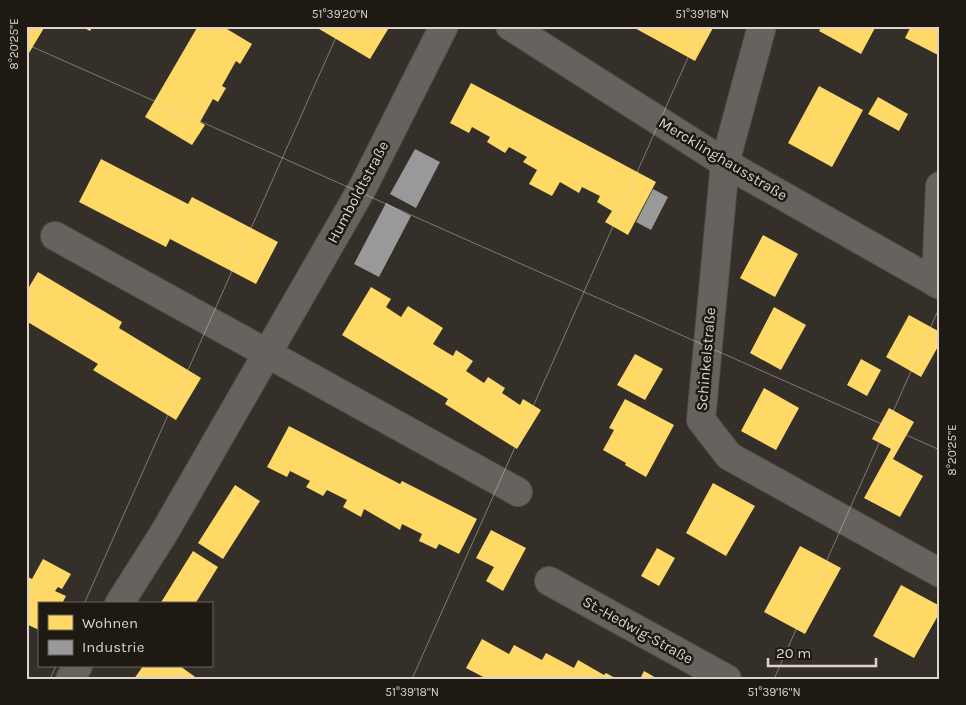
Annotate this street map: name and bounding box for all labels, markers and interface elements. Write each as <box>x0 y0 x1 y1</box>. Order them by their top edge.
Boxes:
text: 51°39'20"N <box>312 7 368 21</box>
text: 51°39'18"N <box>675 7 729 21</box>
text: 8°20'25"E <box>7 18 21 70</box>
street label: Mercklinghausstraße <box>656 114 790 204</box>
street label: Humboldtstraße <box>324 138 392 246</box>
street label: Schinkelstraße <box>693 306 719 412</box>
text: 8°20'25"E <box>945 424 959 476</box>
street label: St.-Hedwig-Straße <box>580 592 696 668</box>
legend <box>38 602 212 668</box>
text: Wohnen <box>82 614 138 632</box>
scale bar <box>768 635 876 667</box>
text: Industrie <box>82 638 144 656</box>
text: 20 m <box>776 644 811 662</box>
text: 51°39'18"N <box>385 685 439 699</box>
text: 51°39'16"N <box>747 685 801 699</box>

